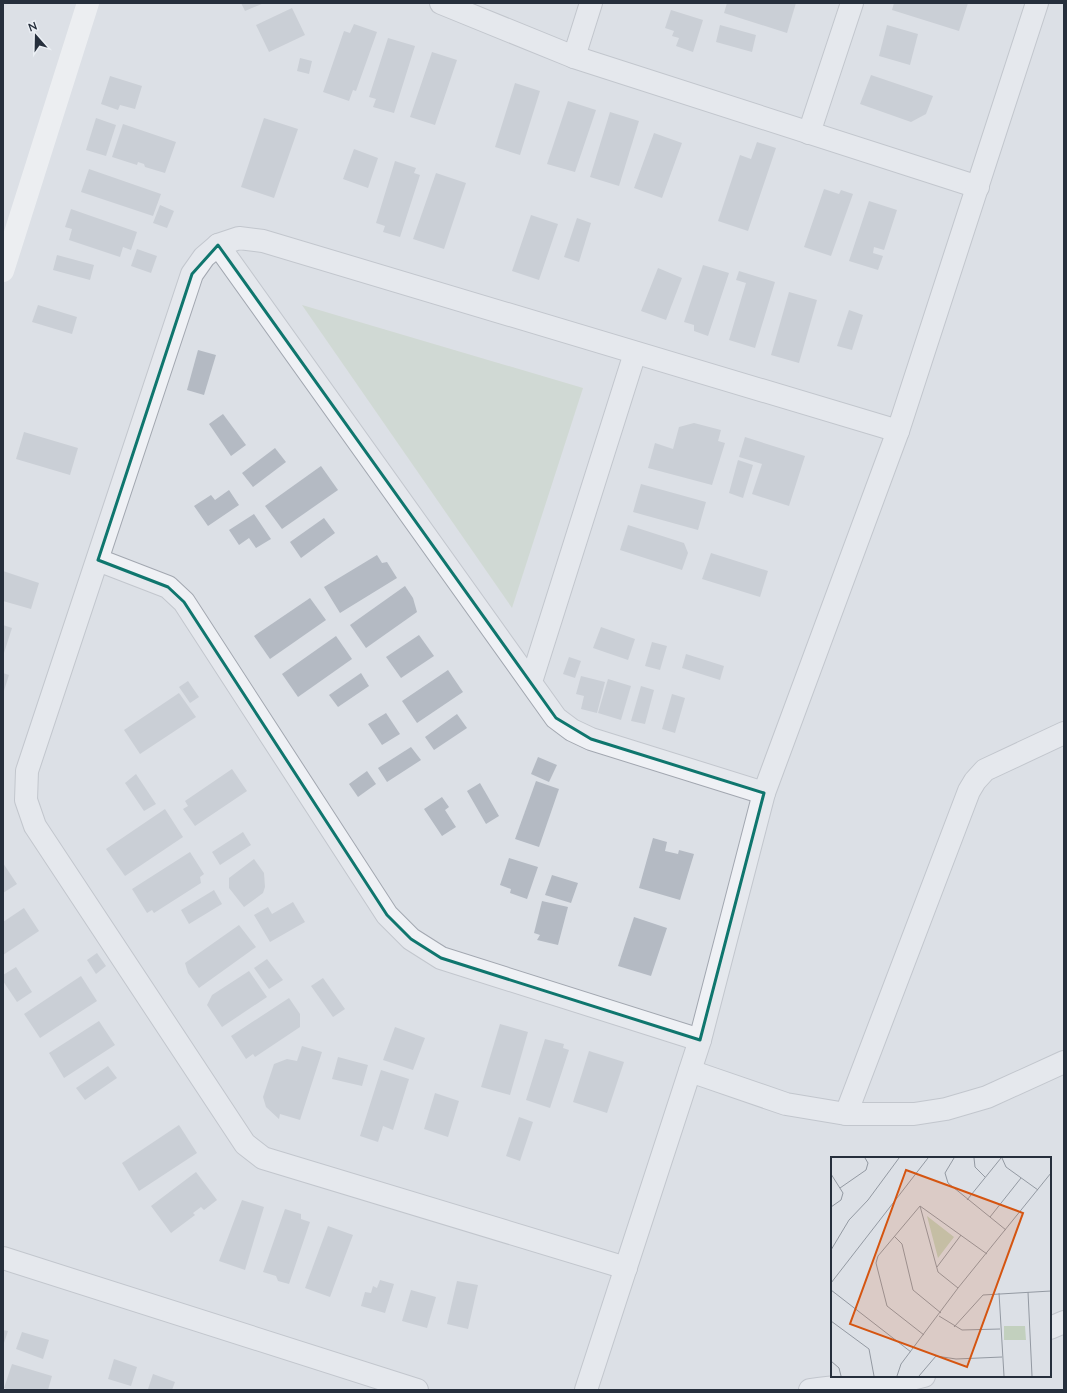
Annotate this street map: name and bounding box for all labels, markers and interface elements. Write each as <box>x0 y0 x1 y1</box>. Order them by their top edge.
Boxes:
north arrow <box>16 16 56 56</box>
text: N <box>26 19 39 34</box>
inset map <box>831 1157 1051 1377</box>

